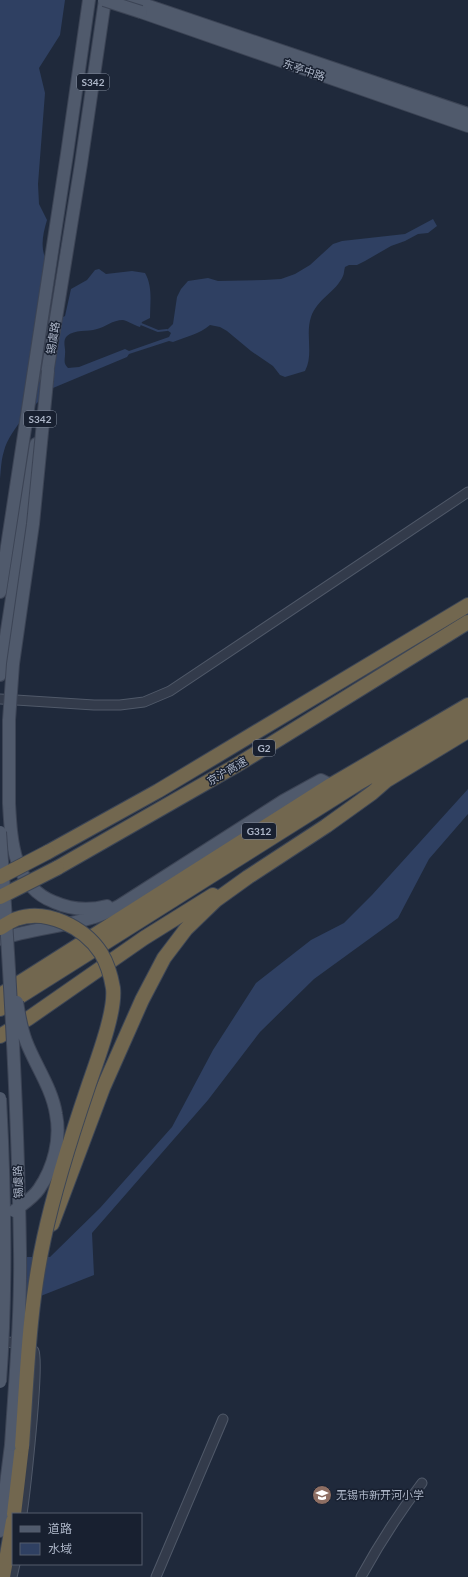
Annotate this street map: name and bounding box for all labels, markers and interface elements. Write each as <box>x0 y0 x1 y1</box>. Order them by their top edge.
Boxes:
street label: 东亭中路 <box>281 56 327 83</box>
road number: S342 <box>77 74 109 90</box>
street label: 锡虞路 <box>44 321 62 355</box>
road number: S342 <box>24 411 56 427</box>
road number: G2 <box>253 740 275 756</box>
street label: 京沪高速 <box>204 754 249 787</box>
road number: G312 <box>242 823 276 839</box>
street label: 锡虞路 <box>10 1165 25 1199</box>
school or university icon: 无锡市新开河小学 <box>311 1484 333 1506</box>
place label: 无锡市新开河小学 <box>336 1488 424 1501</box>
legend <box>12 1513 142 1565</box>
text: 道路 <box>48 1521 72 1536</box>
text: 水域 <box>48 1541 72 1556</box>

